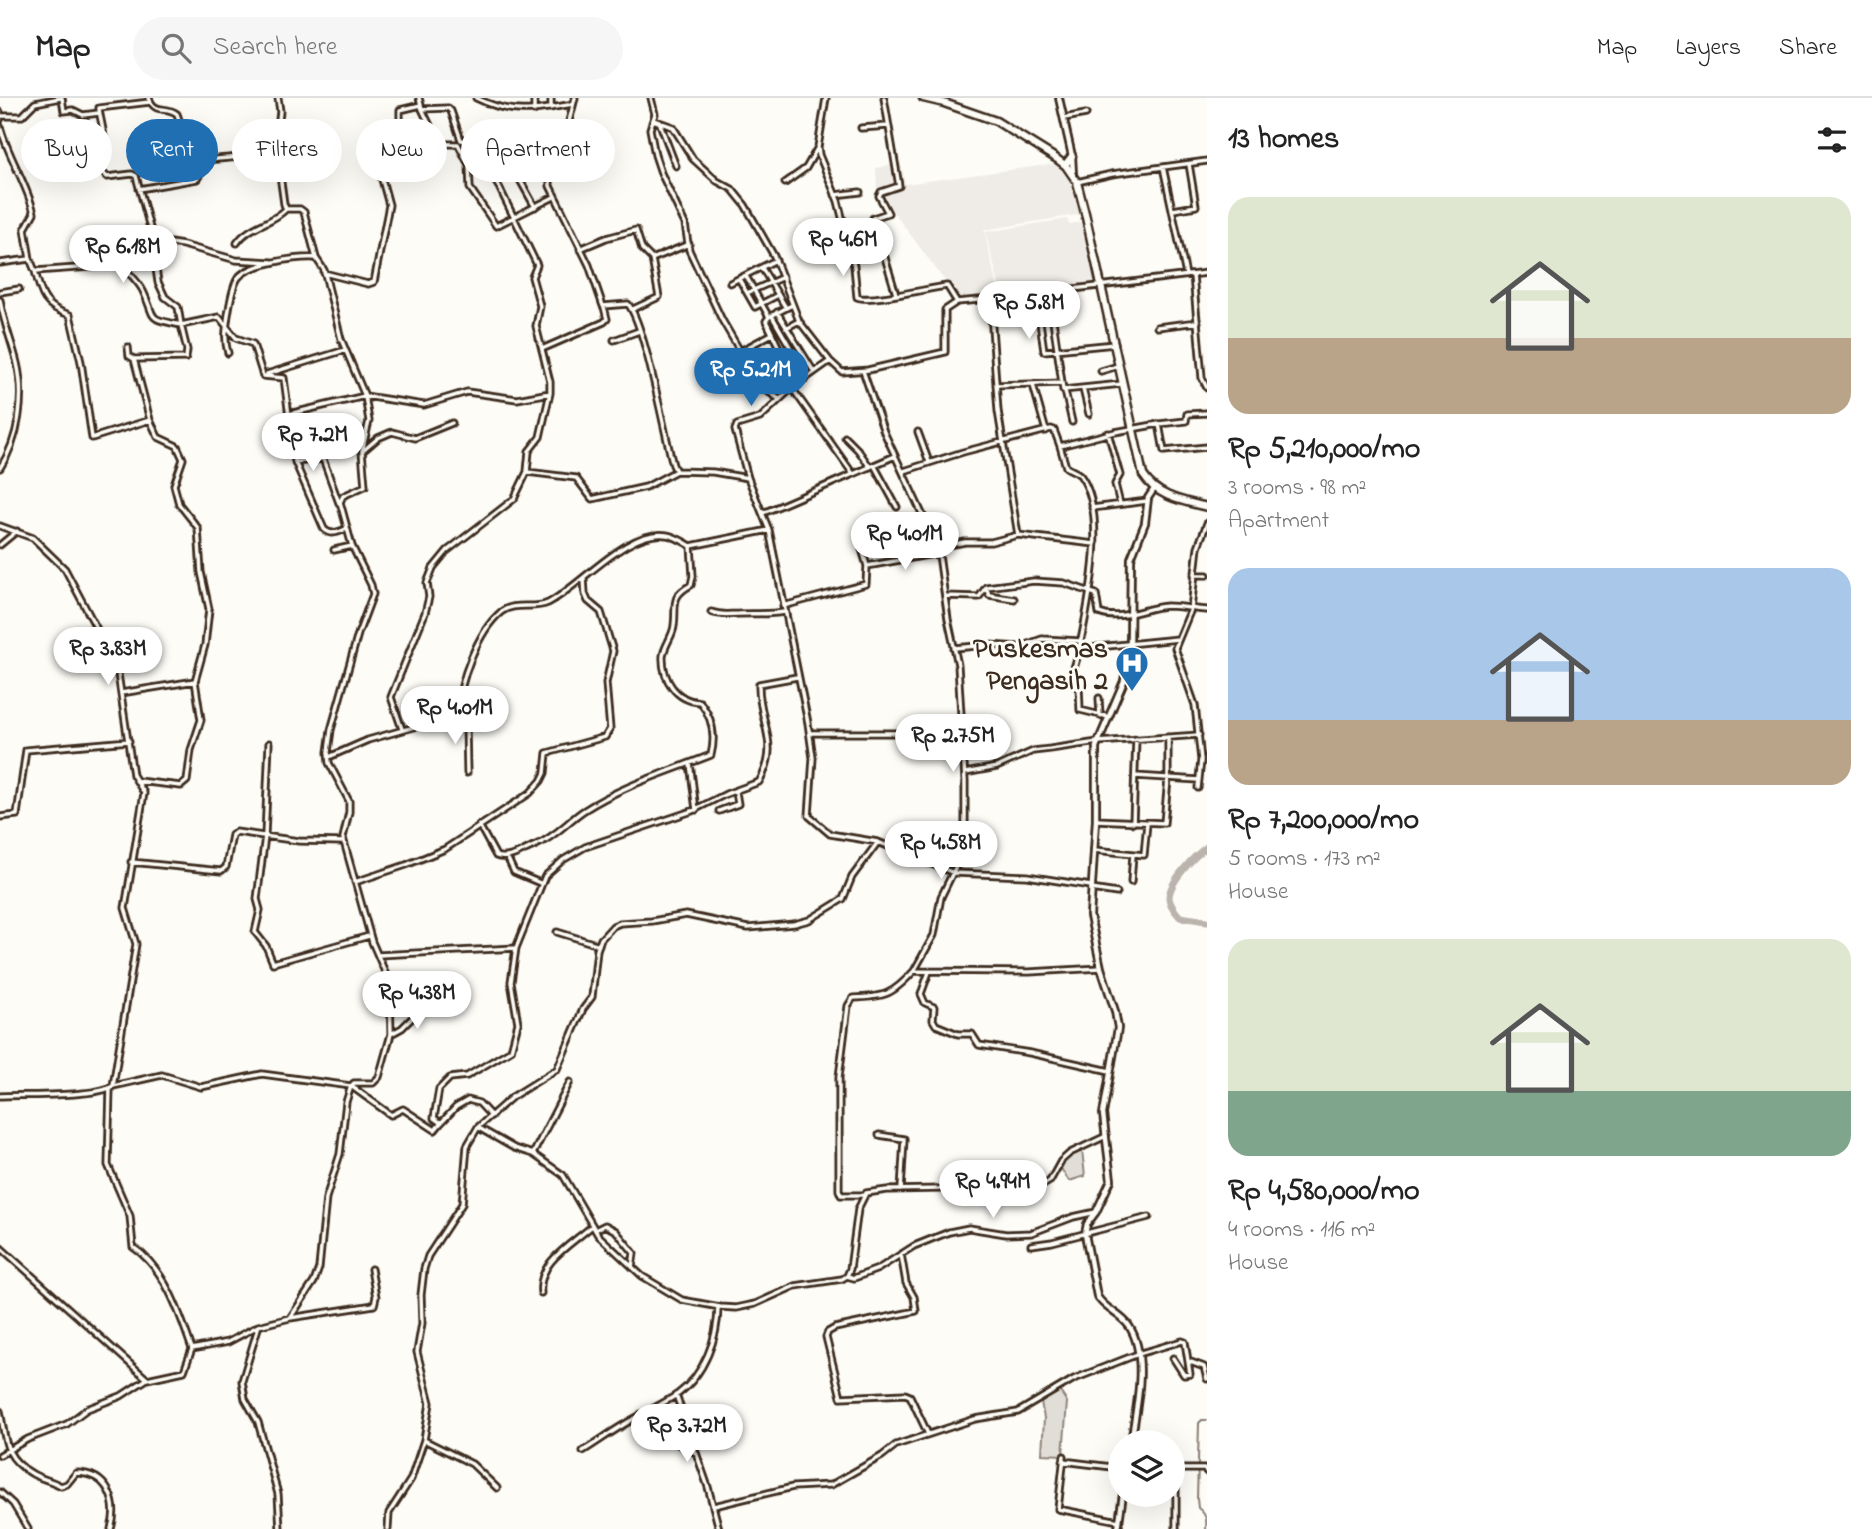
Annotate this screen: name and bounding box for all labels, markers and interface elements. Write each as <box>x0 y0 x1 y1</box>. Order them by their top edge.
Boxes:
search box <box>133 17 623 80</box>
text: Map <box>35 24 91 72</box>
icon: search <box>157 29 195 67</box>
text: Search here <box>213 29 337 67</box>
text: Map <box>1597 31 1637 66</box>
text: Layers <box>1675 31 1741 66</box>
text: Share <box>1779 31 1837 66</box>
text: 13 homes <box>1228 118 1339 162</box>
chip: Buy <box>21 119 112 182</box>
chip: Rent <box>126 119 218 182</box>
chip: Filters <box>232 119 342 182</box>
chip: New <box>356 119 447 182</box>
chip: Apartment <box>461 119 615 182</box>
icon: filters <box>1813 121 1851 159</box>
pin: Rp 4.6M <box>778 218 908 278</box>
text: Rp 4.6M <box>808 224 878 257</box>
pin: Rp 6.18M <box>51 226 195 285</box>
text: Rp 6.18M <box>85 231 161 264</box>
icon: home <box>1477 243 1603 369</box>
pin: Rp 5.8M <box>964 282 1094 341</box>
text: Rp 5.8M <box>993 287 1065 320</box>
pin: Rp 5.21M <box>679 348 823 408</box>
text: Rp 5.21M <box>710 354 792 387</box>
pin: Rp 7.2M <box>248 414 378 473</box>
text: Rp 7.2M <box>278 419 348 452</box>
text: Rp 5,210,000/mo <box>1228 428 1420 472</box>
text: 3 rooms · 98 m² <box>1228 472 1366 505</box>
text: Apartment <box>1228 505 1329 538</box>
pin: Rp 4.01M <box>833 512 977 572</box>
text: Rp 4.01M <box>867 518 943 551</box>
icon: home <box>1477 614 1603 740</box>
pin: Rp 3.83M <box>36 628 180 687</box>
place label: Puskesmas Pengasih 2 <box>973 630 1108 704</box>
text: Rp 3.83M <box>69 633 147 666</box>
hospital icon: Puskesmas Pengasih 2 <box>1113 644 1151 693</box>
pin: Rp 4.01M <box>383 686 527 746</box>
text: Rp 4.01M <box>417 692 493 725</box>
pin: Rp 2.75M <box>881 714 1025 774</box>
text: Rp 2.75M <box>911 720 995 753</box>
text: Rp 7,200,000/mo <box>1228 799 1419 843</box>
pin: Rp 4.58M <box>869 822 1013 881</box>
text: Rp 4.58M <box>901 827 981 860</box>
text: 5 rooms · 173 m² <box>1228 843 1381 876</box>
text: House <box>1228 876 1288 909</box>
pin: Rp 4.38M <box>345 972 489 1031</box>
text: Rp 4.38M <box>378 977 456 1010</box>
icon: home <box>1477 985 1603 1111</box>
pin: Rp 4.94M <box>921 1160 1065 1220</box>
text: Rp 4.94M <box>955 1166 1031 1199</box>
text: Rp 4,580,000/mo <box>1228 1170 1420 1214</box>
text: 4 rooms · 116 m² <box>1228 1214 1375 1247</box>
text: House <box>1228 1247 1288 1280</box>
pin: Rp 3.72M <box>615 1404 759 1464</box>
text: Rp 3.72M <box>647 1410 727 1443</box>
map controls <box>1108 1430 1185 1507</box>
button: layers <box>1108 1430 1185 1507</box>

